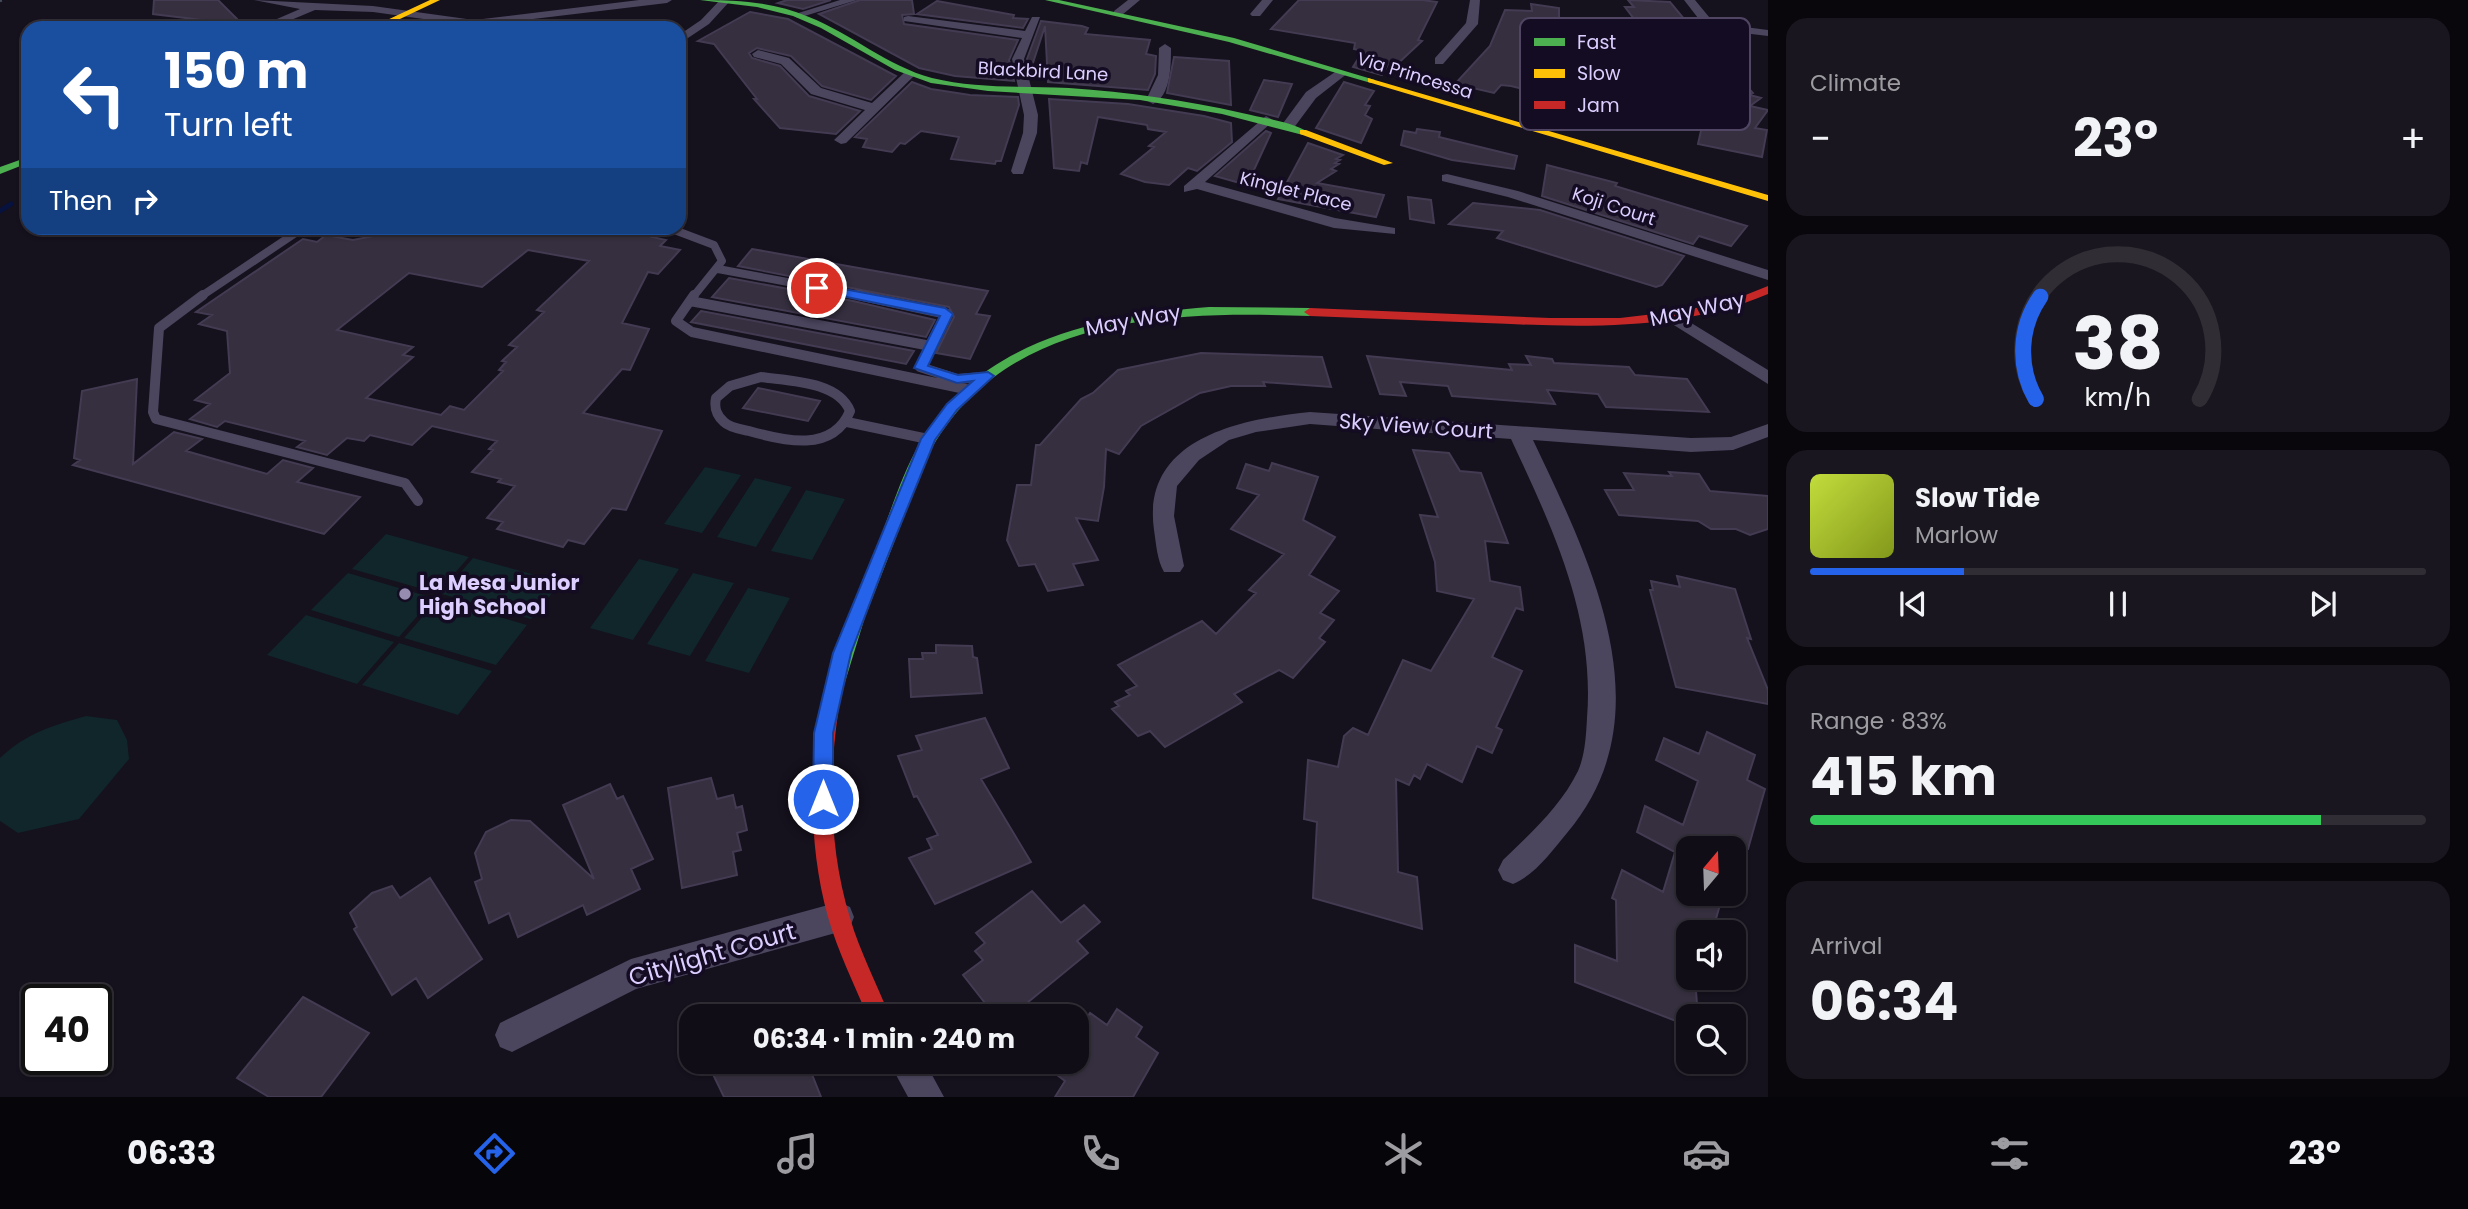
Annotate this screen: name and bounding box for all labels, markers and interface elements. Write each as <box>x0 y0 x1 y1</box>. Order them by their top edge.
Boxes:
legend <box>1520 18 1750 130</box>
text: Fast <box>1577 29 1616 56</box>
text: 150 m <box>164 37 309 105</box>
street label: Via Princessa <box>1354 46 1476 104</box>
icon: left <box>49 49 140 140</box>
street label: Blackbird Lane <box>977 55 1109 87</box>
text: Slow <box>1577 60 1621 87</box>
text: Climate <box>1810 67 1901 99</box>
text: Jam <box>1577 92 1619 119</box>
text: Turn left <box>164 102 293 147</box>
text: 23° <box>2073 102 2158 175</box>
text: − <box>1810 112 1831 165</box>
text: + <box>2400 112 2426 165</box>
street label: Kinglet Place <box>1237 165 1355 217</box>
street label: Koji Court <box>1569 181 1659 231</box>
icon: right <box>126 182 164 220</box>
text: Then <box>49 183 112 219</box>
pin <box>787 258 847 318</box>
icon: arrive <box>798 269 836 307</box>
street label: May Way <box>1647 285 1747 333</box>
text: 38 <box>2072 293 2164 394</box>
street label: May Way <box>1083 297 1183 343</box>
text: km/h <box>2085 379 2151 414</box>
street label: Sky View Court <box>1338 406 1494 446</box>
text: Slow Tide <box>1915 480 2040 516</box>
text: Marlow <box>1915 519 1998 551</box>
place label: La Mesa Junior High School <box>419 568 579 621</box>
icon: previous <box>1894 585 1932 623</box>
icon: pause <box>2099 585 2137 623</box>
icon: next <box>2304 585 2342 623</box>
marker: La Mesa Junior High School <box>397 586 413 602</box>
text: Range · 83% <box>1810 705 1947 737</box>
text: 415 km <box>1810 740 1997 813</box>
position arrow <box>786 762 860 836</box>
north arrow <box>1676 836 1746 906</box>
map controls <box>1676 836 1746 1074</box>
street label: Citylight Court <box>625 914 799 994</box>
button: sound <box>1676 920 1746 990</box>
text: Arrival <box>1810 930 1882 962</box>
text: 06:34 <box>1810 965 1958 1038</box>
speed limit sign: 40 <box>21 984 112 1075</box>
button: search <box>1676 1004 1746 1074</box>
text: 06:34 · 1 min · 240 m <box>753 1021 1015 1057</box>
icon: directions <box>470 1129 519 1178</box>
icon: music <box>773 1129 822 1178</box>
icon: phone <box>1076 1129 1125 1178</box>
icon: climate <box>1379 1129 1428 1178</box>
icon: car <box>1682 1129 1731 1178</box>
icon: filters <box>1985 1129 2034 1178</box>
text: 06:33 <box>127 1130 216 1175</box>
text: 23° <box>2288 1130 2341 1175</box>

